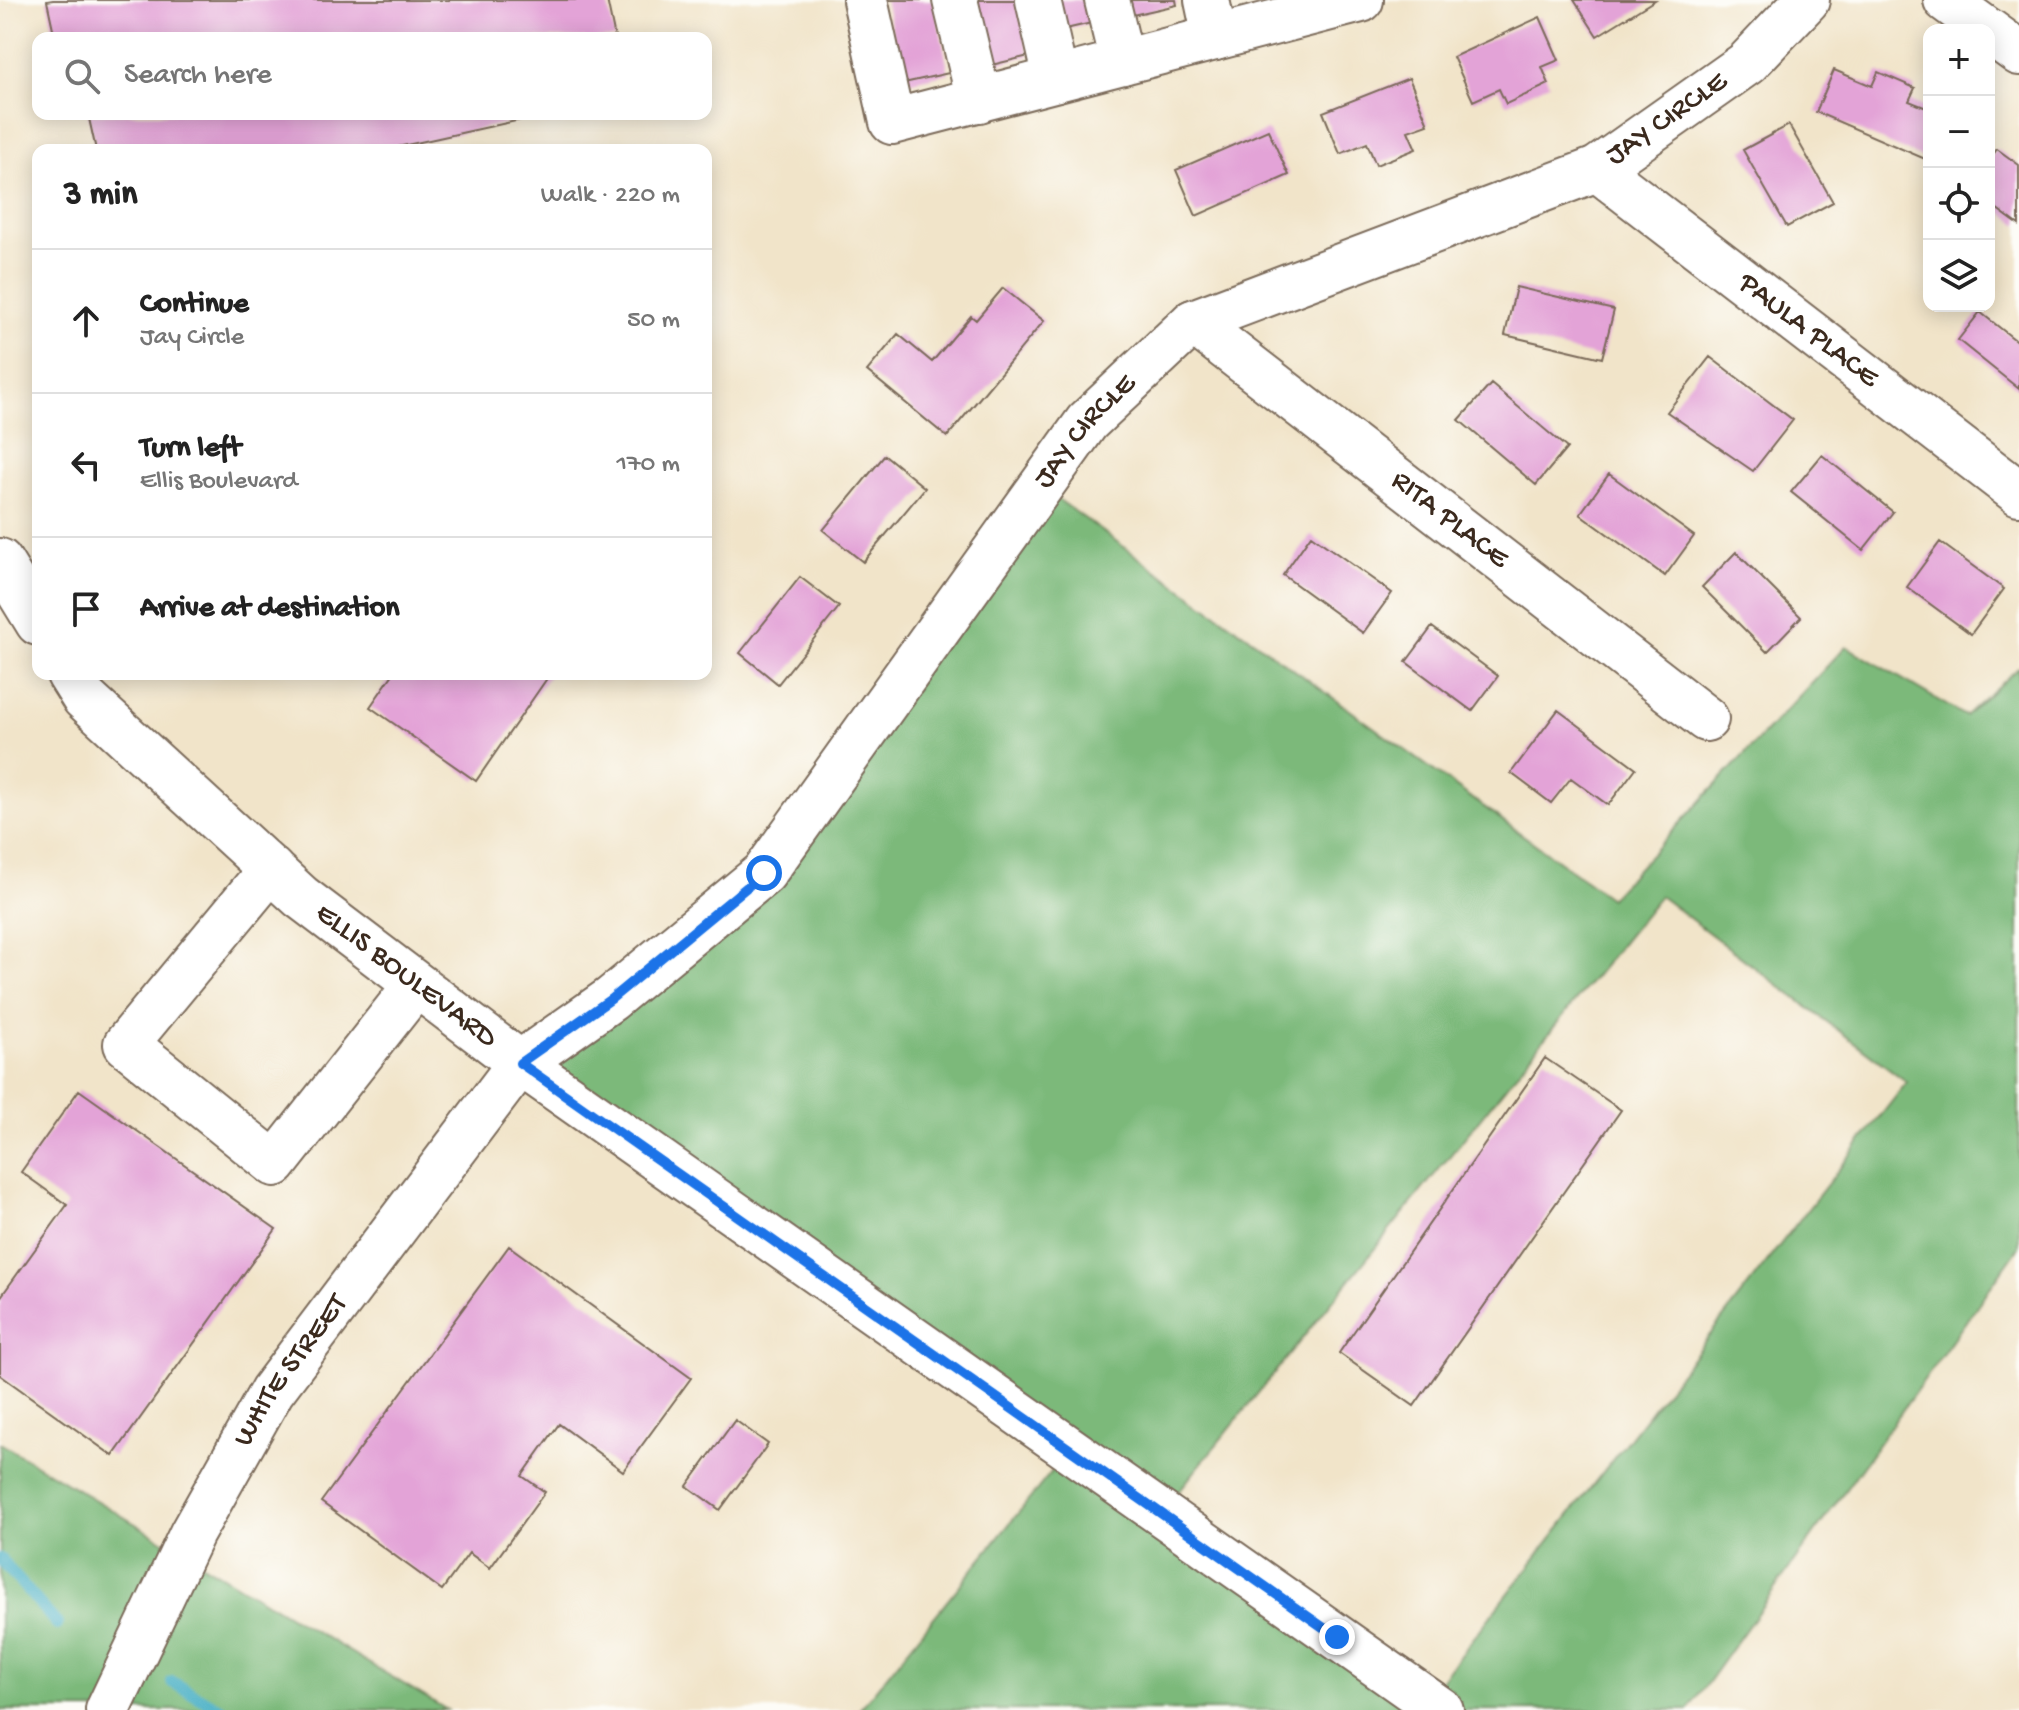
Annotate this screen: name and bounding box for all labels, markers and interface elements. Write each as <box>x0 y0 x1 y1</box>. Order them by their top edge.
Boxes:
map controls <box>1923 24 1995 312</box>
button: + <box>1923 24 1995 96</box>
search box <box>32 32 712 120</box>
icon: search <box>60 54 104 98</box>
text: Search here <box>124 59 272 94</box>
street label: JAY CIRCLE <box>1600 64 1735 174</box>
button: − <box>1923 96 1995 168</box>
button: locate <box>1923 168 1995 240</box>
text: 3 min <box>64 176 137 216</box>
text: Walk · 220 m <box>541 181 680 212</box>
button: layers <box>1923 240 1995 312</box>
street label: PAULA PLACE <box>1730 265 1886 397</box>
text: Continue <box>140 288 249 323</box>
icon: ahead <box>64 299 108 343</box>
text: 50 m <box>627 306 680 337</box>
text: Jay Circle <box>140 323 244 354</box>
street label: JAY CIRCLE <box>1027 366 1145 496</box>
text: Turn left <box>140 432 241 467</box>
icon: left <box>64 443 108 487</box>
text: 170 m <box>617 450 680 481</box>
street label: RITA PLACE <box>1383 464 1516 578</box>
text: Ellis Boulevard <box>140 467 298 498</box>
icon: arrive <box>64 587 108 631</box>
text: Arrive at destination <box>140 592 400 627</box>
route start <box>746 855 782 891</box>
street label: ELLIS BOULEVARD <box>308 896 504 1057</box>
street label: WHITE STREET <box>227 1287 357 1453</box>
route end <box>1319 1619 1355 1655</box>

